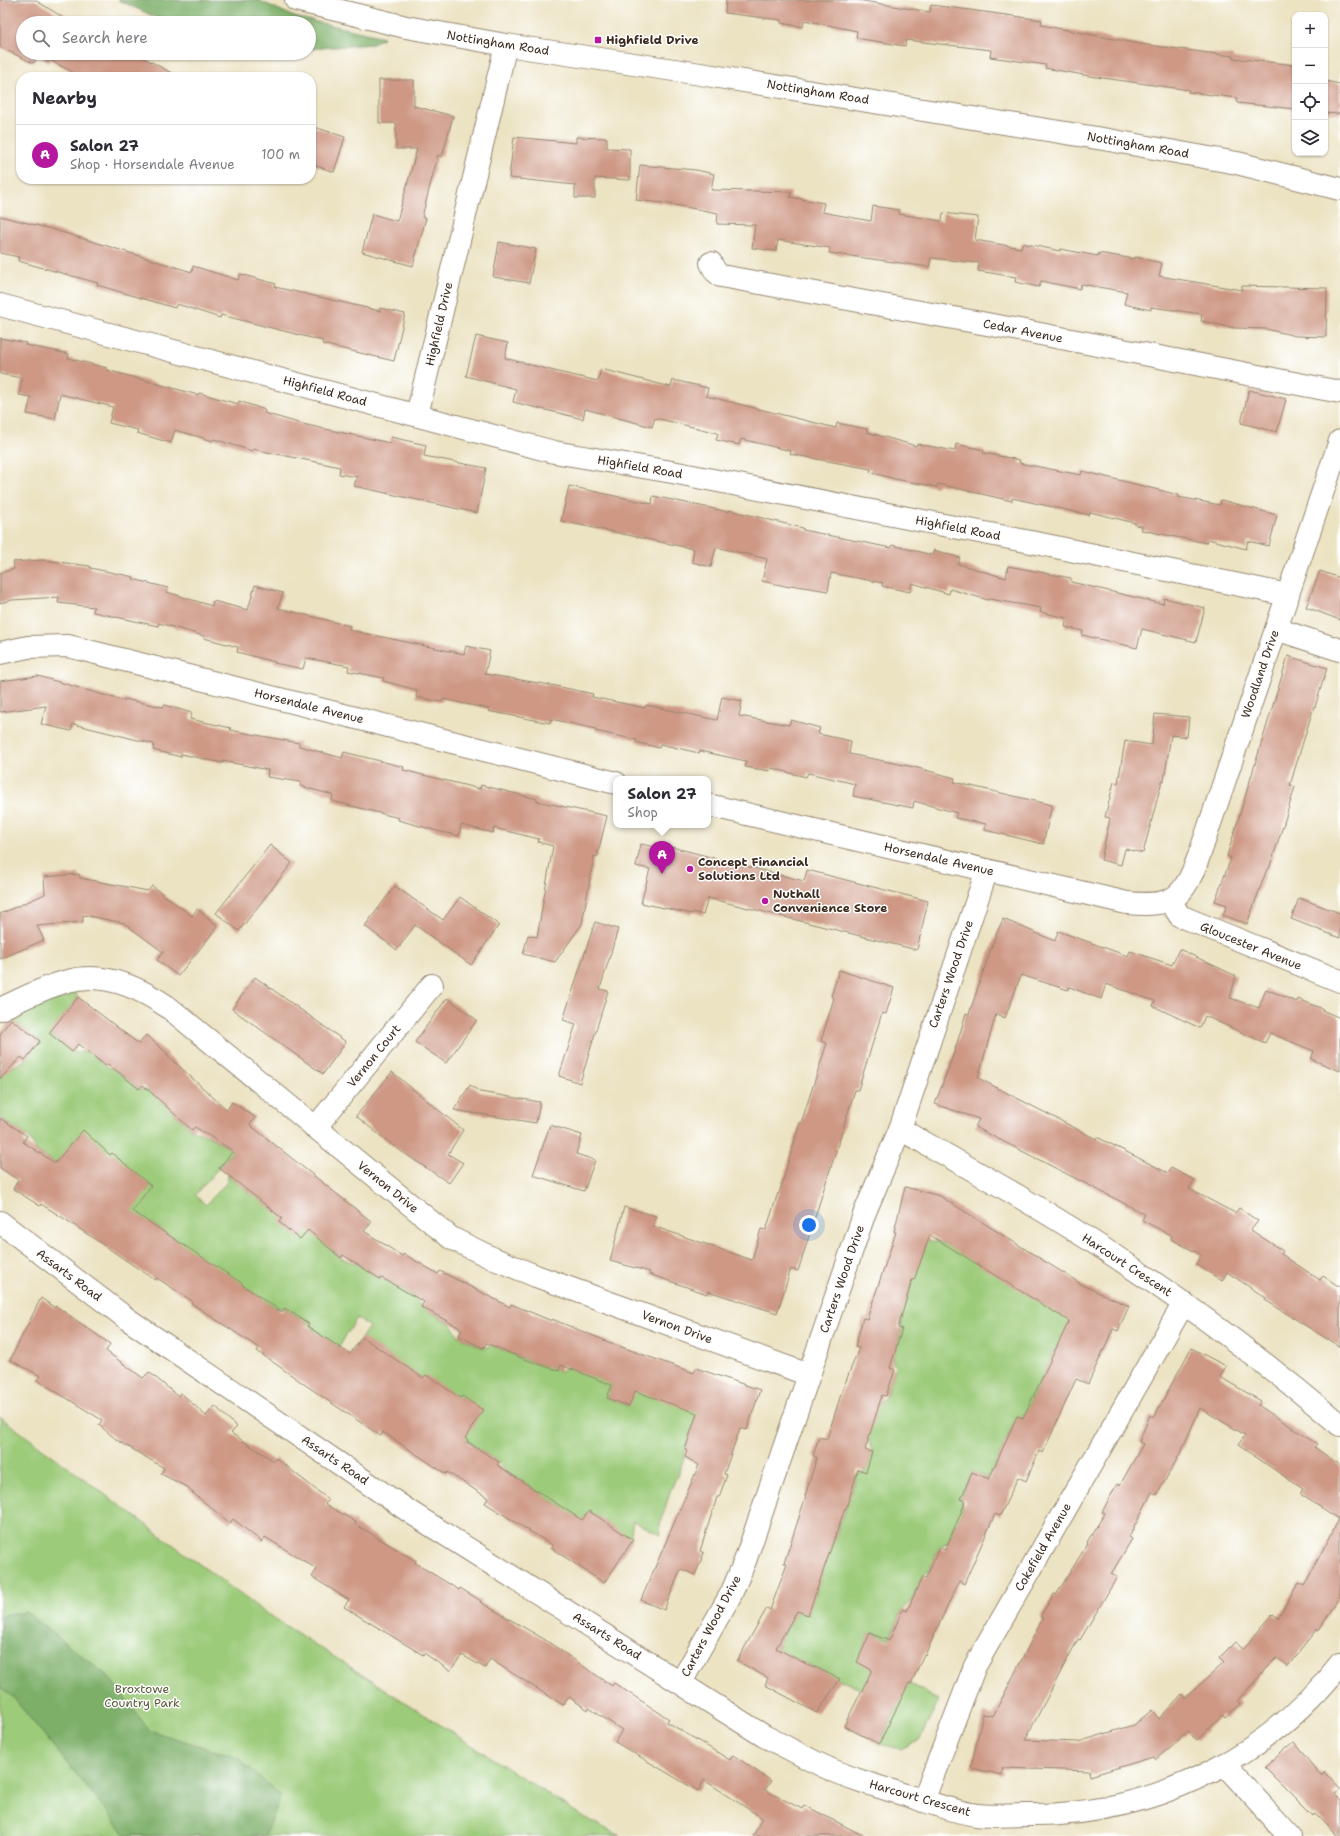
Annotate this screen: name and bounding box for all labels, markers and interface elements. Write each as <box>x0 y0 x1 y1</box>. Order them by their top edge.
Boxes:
map controls <box>1292 12 1328 156</box>
button: + <box>1292 12 1328 48</box>
search box <box>16 16 316 60</box>
icon: search <box>30 27 52 49</box>
street label: Nottingham Road <box>446 27 551 59</box>
text: Search here <box>62 28 148 48</box>
place label: Highfield Drive <box>606 32 699 48</box>
marker: Highfield Drive <box>593 35 603 45</box>
button: − <box>1292 48 1328 84</box>
street label: Nottingham Road <box>766 76 871 108</box>
button: locate <box>1292 84 1328 120</box>
text: Nearby <box>32 87 97 109</box>
button: layers <box>1292 120 1328 156</box>
street label: Nottingham Road <box>1086 128 1191 162</box>
text: Salon 27 <box>70 136 139 156</box>
text: A <box>40 146 50 163</box>
text: 100 m <box>261 146 300 163</box>
text: Shop · Horsendale Avenue <box>70 156 235 173</box>
street label: Highfield Drive <box>422 280 456 368</box>
street label: Cedar Avenue <box>982 315 1064 347</box>
street label: Highfield Road <box>281 372 369 410</box>
street label: Highfield Road <box>596 452 684 482</box>
street label: Highfield Road <box>914 512 1002 544</box>
street label: Woodland Drive <box>1237 627 1283 720</box>
street label: Horsendale Avenue <box>252 685 366 727</box>
popup <box>613 776 711 828</box>
text: Salon 27 <box>628 784 696 804</box>
text: Shop <box>628 804 658 821</box>
street label: Horsendale Avenue <box>882 839 996 879</box>
pin: A <box>649 841 675 874</box>
place label: Concept Financial Solutions Ltd <box>698 854 808 884</box>
marker: Concept Financial Solutions Ltd <box>685 864 695 874</box>
place label: Nuthall Convenience Store <box>773 886 887 916</box>
marker: Nuthall Convenience Store <box>760 896 770 906</box>
street label: Carters Wood Drive <box>925 918 977 1030</box>
street label: Gloucester Avenue <box>1198 918 1304 974</box>
street label: Vernon Court <box>344 1021 404 1091</box>
street label: Vernon Drive <box>354 1157 422 1217</box>
your location <box>799 1215 819 1235</box>
street label: Carters Wood Drive <box>816 1223 868 1335</box>
street label: Harcourt Crescent <box>1079 1230 1175 1300</box>
street label: Assarts Road <box>33 1245 105 1305</box>
street label: Vernon Drive <box>639 1307 715 1347</box>
street label: Assarts Road <box>298 1432 372 1489</box>
street label: Cokefield Avenue <box>1011 1500 1075 1594</box>
street label: Carters Wood Drive <box>677 1572 745 1680</box>
street label: Assarts Road <box>570 1609 645 1664</box>
park label: Broxtowe Country Park <box>104 1681 180 1711</box>
street label: Harcourt Crescent <box>867 1776 973 1820</box>

